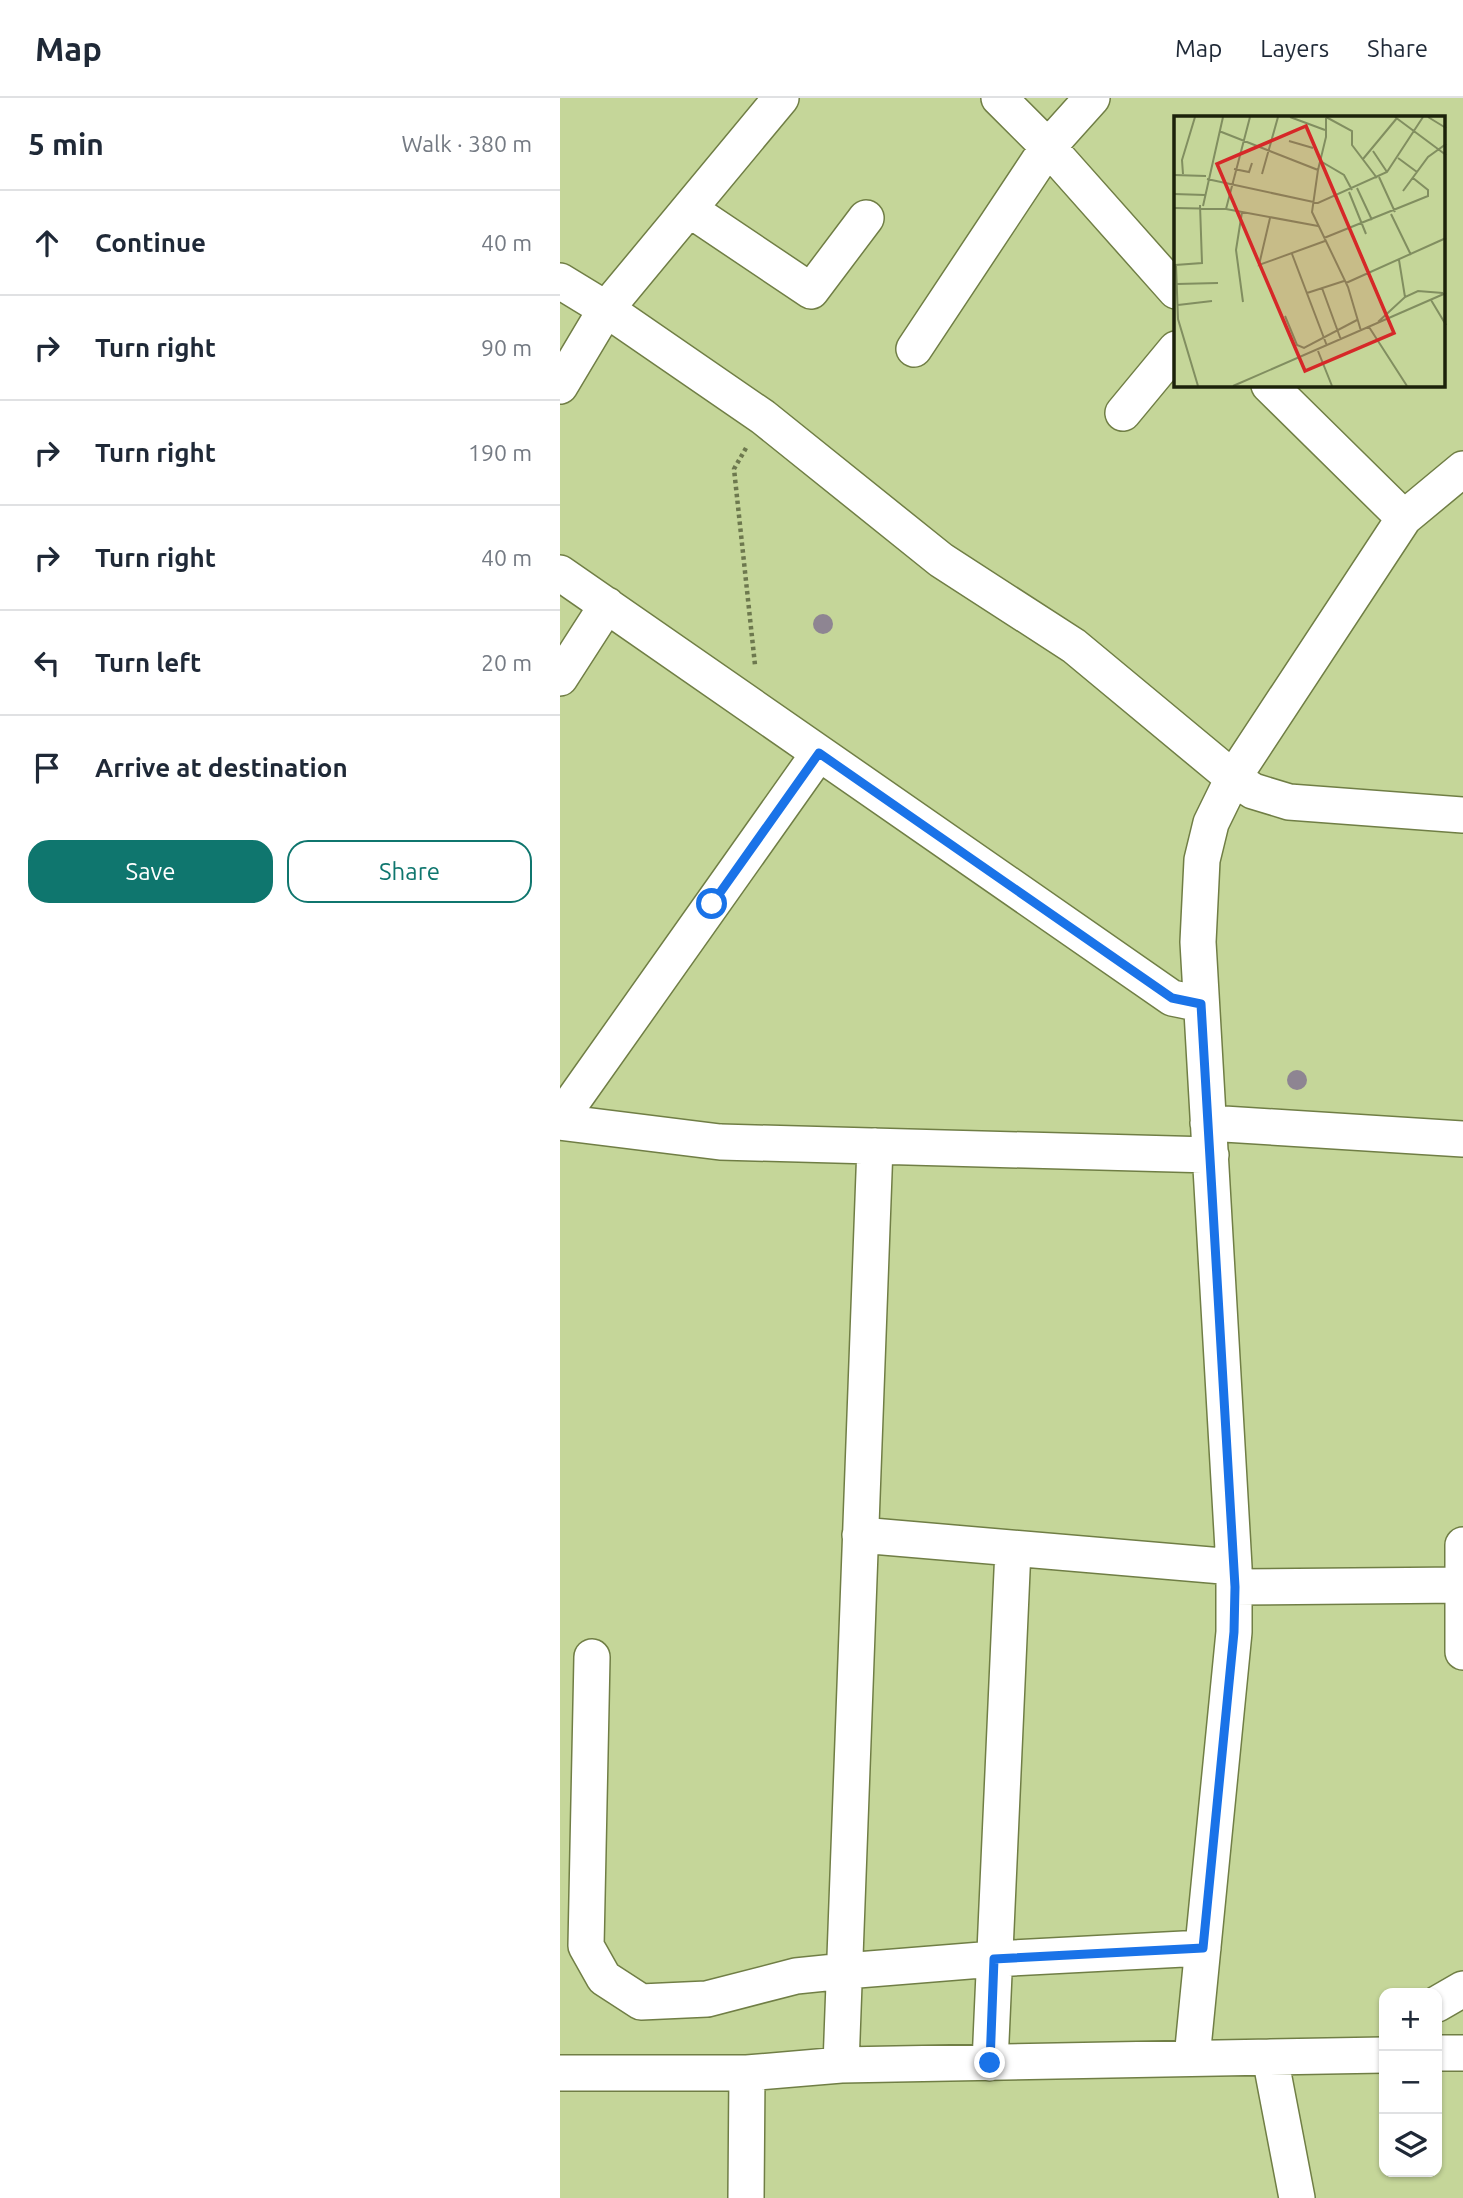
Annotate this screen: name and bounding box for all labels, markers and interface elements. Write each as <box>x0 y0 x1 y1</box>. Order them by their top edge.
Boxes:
text: Map <box>35 30 102 67</box>
text: Map <box>1175 35 1222 62</box>
text: Layers <box>1260 35 1329 62</box>
text: Share <box>1367 35 1428 62</box>
inset map <box>1174 116 1446 387</box>
text: 5 min <box>28 127 104 161</box>
text: Walk · 380 m <box>401 131 532 156</box>
icon: ahead <box>28 224 66 262</box>
text: Continue <box>95 228 206 257</box>
text: 40 m <box>481 230 532 255</box>
icon: right <box>28 329 66 367</box>
text: Turn right <box>95 333 216 362</box>
text: 90 m <box>481 335 532 360</box>
icon: right <box>28 434 66 472</box>
text: Turn right <box>95 438 216 467</box>
text: 190 m <box>468 440 532 465</box>
icon: right <box>28 539 66 577</box>
text: Turn right <box>95 543 216 572</box>
text: 40 m <box>481 545 532 570</box>
icon: left <box>28 644 66 682</box>
text: Turn left <box>95 648 201 677</box>
text: 20 m <box>481 650 532 675</box>
icon: arrive <box>28 749 66 787</box>
text: Arrive at destination <box>95 753 348 782</box>
button: Save <box>28 840 273 903</box>
button: Share <box>287 840 532 903</box>
route start <box>696 888 727 919</box>
map controls <box>1379 1988 1442 2177</box>
button: + <box>1379 1988 1442 2051</box>
route end <box>974 2047 1005 2078</box>
button: − <box>1379 2051 1442 2114</box>
button: layers <box>1379 2114 1442 2177</box>

